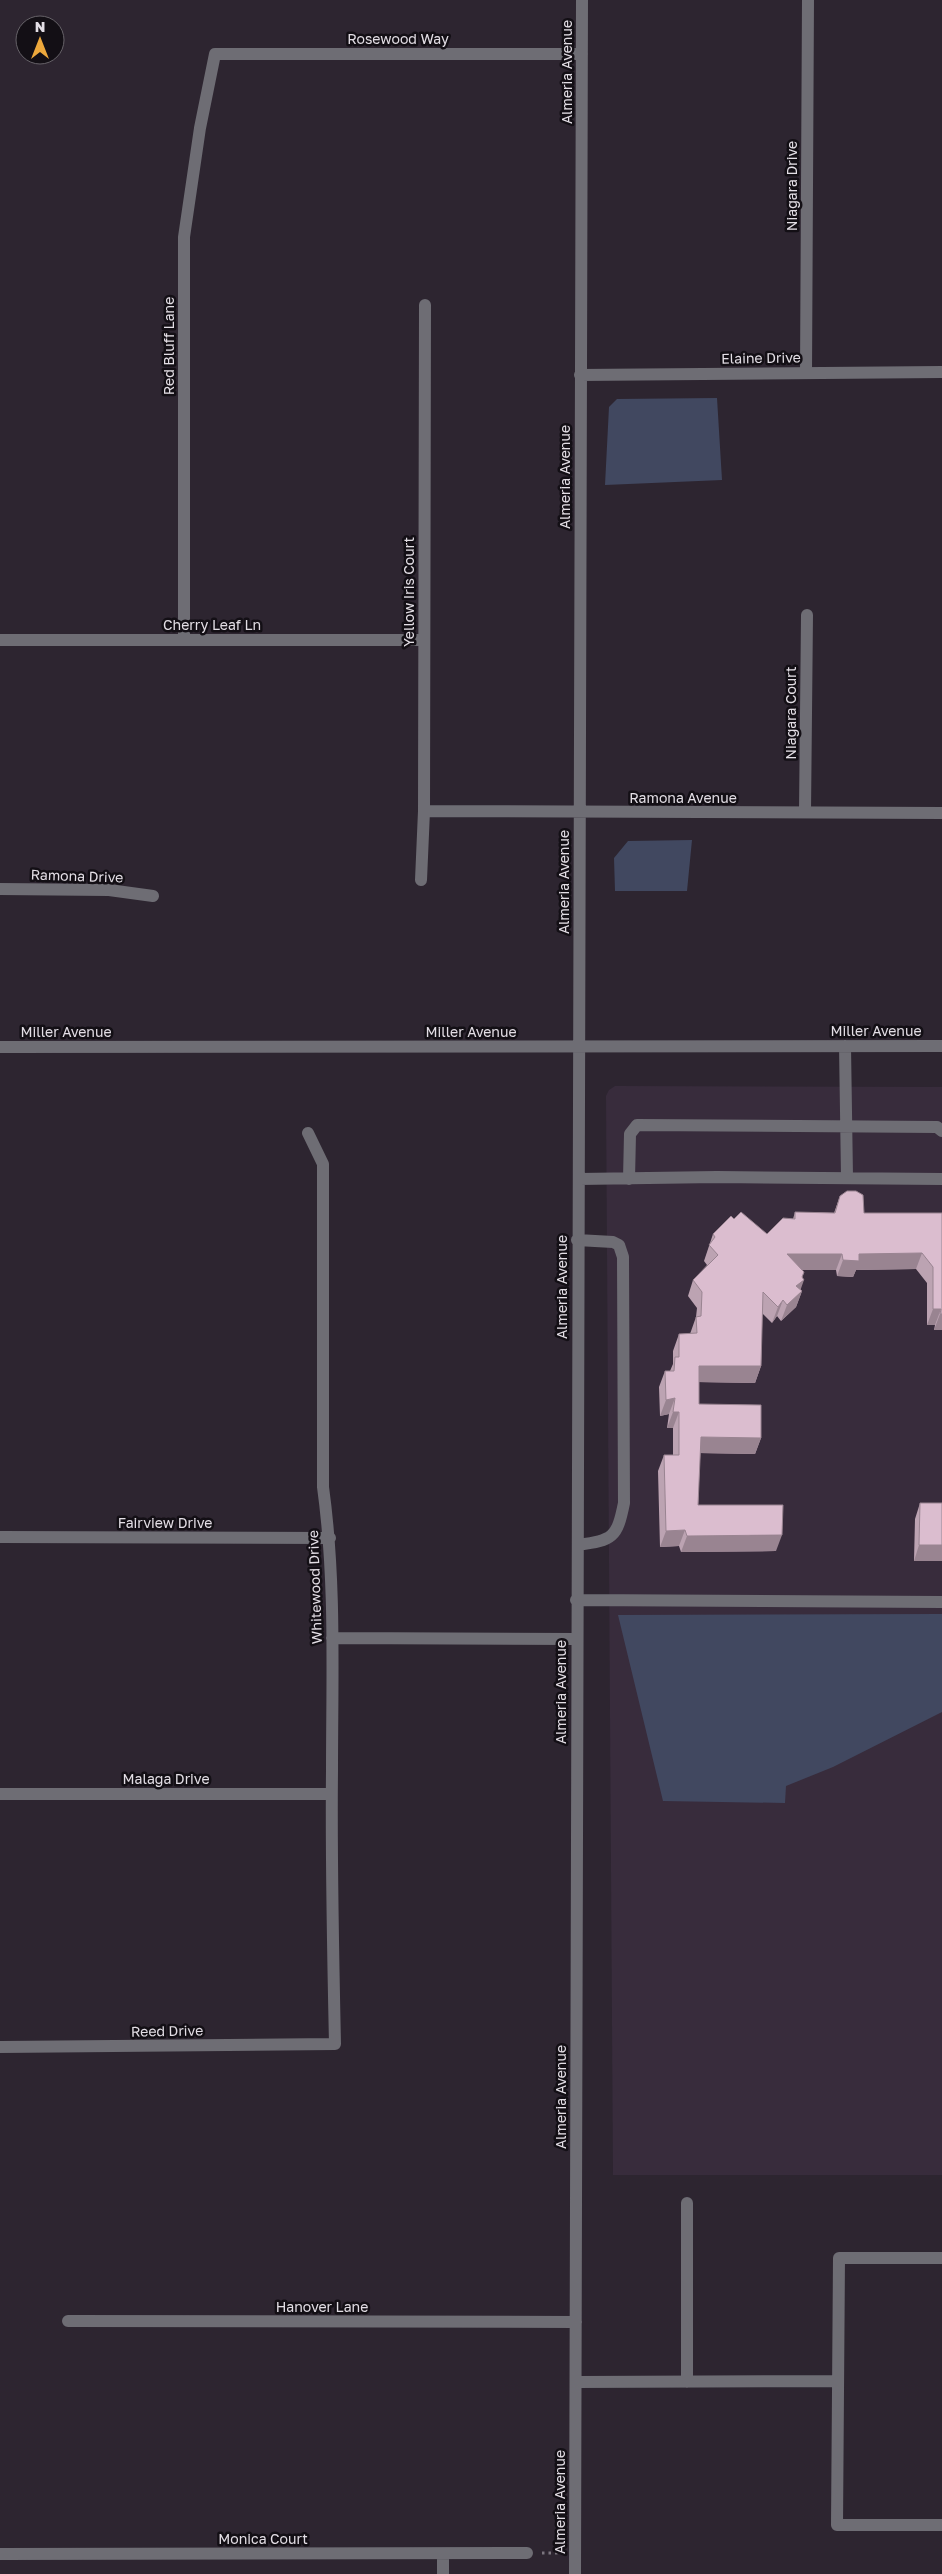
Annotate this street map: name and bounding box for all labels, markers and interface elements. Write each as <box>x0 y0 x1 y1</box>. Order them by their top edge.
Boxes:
north arrow <box>15 15 65 65</box>
text: N <box>35 18 45 35</box>
street label: Almeria Avenue <box>558 20 575 124</box>
street label: Rosewood Way <box>347 30 449 47</box>
street label: Niagara Drive <box>783 141 800 231</box>
street label: Red Bluff Lane <box>160 297 177 395</box>
street label: Elaine Drive <box>721 348 801 367</box>
street label: Almeria Avenue <box>556 425 573 529</box>
street label: Yellow Iris Court <box>400 537 417 647</box>
street label: Cherry Leaf Ln <box>163 616 261 633</box>
street label: Niagara Court <box>782 666 799 760</box>
street label: Ramona Avenue <box>629 789 737 806</box>
street label: Almeria Avenue <box>555 830 572 934</box>
street label: Ramona Drive <box>30 865 124 886</box>
street label: Miller Avenue <box>830 1022 922 1039</box>
street label: Miller Avenue <box>20 1023 112 1040</box>
street label: Miller Avenue <box>425 1023 517 1040</box>
street label: Almeria Avenue <box>553 1235 570 1339</box>
street label: Fairview Drive <box>118 1514 212 1531</box>
street label: Whitewood Drive <box>304 1530 325 1644</box>
street label: Almeria Avenue <box>552 1640 569 1744</box>
street label: Malaga Drive <box>122 1770 210 1787</box>
street label: Reed Drive <box>131 2021 203 2040</box>
street label: Almeria Avenue <box>552 2045 569 2149</box>
street label: Hanover Lane <box>276 2298 368 2315</box>
street label: Almeria Avenue <box>551 2450 568 2554</box>
street label: Monica Court <box>218 2530 308 2547</box>

